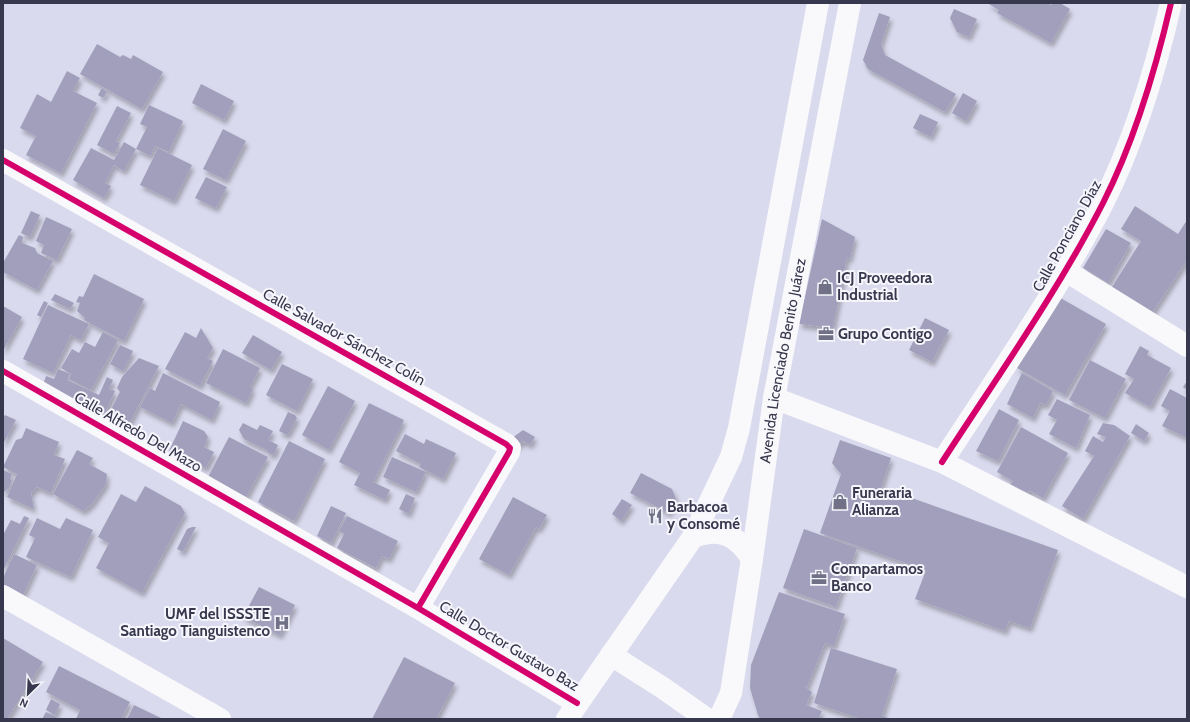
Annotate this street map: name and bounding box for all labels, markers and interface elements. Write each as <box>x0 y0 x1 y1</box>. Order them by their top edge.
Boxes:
street label: Calle Ponciano Díaz <box>1029 177 1105 295</box>
street label: Avenida Licenciado Benito Juárez <box>756 257 810 464</box>
place label: ICJ Proveedora Industrial <box>837 269 933 304</box>
shop icon: ICJ Proveedora Industrial <box>816 278 834 296</box>
street label: Calle Salvador Sánchez Colín <box>260 285 428 389</box>
office icon: Grupo Contigo <box>817 325 835 343</box>
place label: Grupo Contigo <box>838 325 933 343</box>
street label: Calle Alfredo Del Mazo <box>71 388 205 476</box>
place label: Funeraria Alianza <box>852 484 913 519</box>
shop icon: Funeraria Alianza <box>831 493 849 511</box>
place label: Barbacoa y Consomé <box>667 498 740 533</box>
restaurant icon: Barbacoa y Consomé <box>646 507 664 525</box>
place label: Compartamos Banco <box>831 560 923 595</box>
office icon: Compartamos Banco <box>810 569 828 587</box>
street label: Calle Doctor Gustavo Baz <box>436 597 582 695</box>
place label: UMF del ISSSTE Santiago Tianguistenco <box>120 605 270 640</box>
hospital icon: UMF del ISSSTE Santiago Tianguistenco <box>273 614 291 632</box>
north arrow <box>8 674 48 714</box>
text: N <box>18 695 30 711</box>

